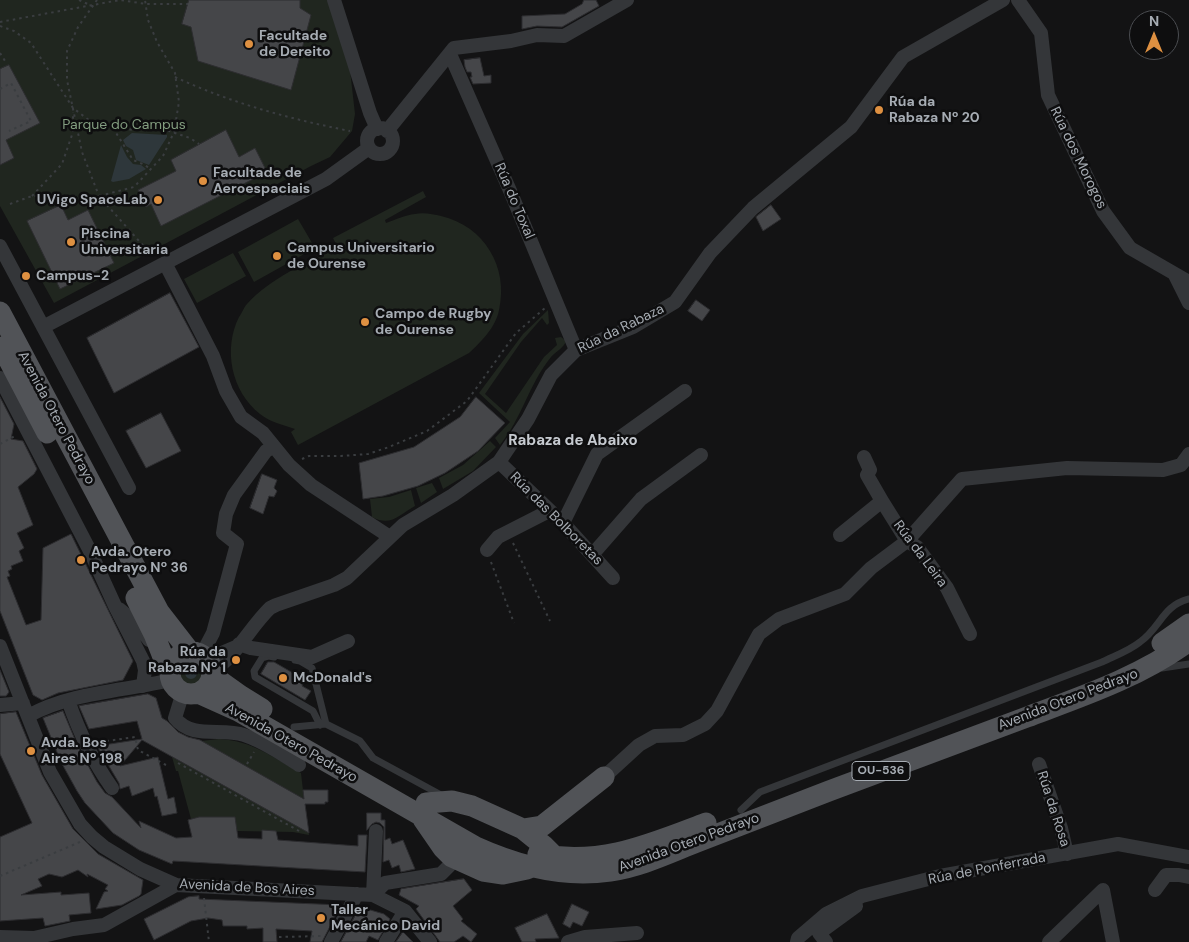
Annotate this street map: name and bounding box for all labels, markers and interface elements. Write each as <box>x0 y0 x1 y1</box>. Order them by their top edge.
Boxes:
north arrow <box>1129 10 1179 60</box>
text: N <box>1149 12 1159 30</box>
place label: Facultade de Dereito <box>259 28 331 60</box>
marker: Facultade de Dereito <box>243 38 255 50</box>
place label: Rúa da Rabaza Nº 20 <box>889 94 980 126</box>
marker: Rúa da Rabaza Nº 20 <box>873 104 885 116</box>
street label: Rúa dos Morogos <box>1046 104 1110 212</box>
park label: Parque do Campus <box>62 117 186 133</box>
street label: Rúa do Toxal <box>490 161 538 241</box>
place label: Facultade de Aeroespaciais <box>213 165 310 198</box>
marker: Facultade de Aeroespaciais <box>197 175 209 187</box>
place label: UVigo SpaceLab <box>37 192 148 208</box>
marker: UVigo SpaceLab <box>152 194 164 206</box>
place label: Piscina Universitaria <box>81 226 168 258</box>
marker: Piscina Universitaria <box>65 236 77 248</box>
place label: Campus Universitario de Ourense <box>287 240 435 272</box>
marker: Campus Universitario de Ourense <box>271 250 283 262</box>
place label: Campus-2 <box>36 268 109 284</box>
marker: Campus-2 <box>20 270 32 282</box>
street label: Rúa da Rabaza <box>575 301 667 357</box>
place label: Campo de Rugby de Ourense <box>375 306 491 338</box>
marker: Campo de Rugby de Ourense <box>359 316 371 328</box>
street label: Avenida Otero Pedrayo <box>14 348 98 488</box>
district label: Rabaza de Abaixo <box>508 432 638 450</box>
street label: Rúa das Bolboretas <box>506 469 606 569</box>
street label: Rúa da Leira <box>890 517 950 591</box>
place label: Avda. Otero Pedrayo Nº 36 <box>91 544 188 576</box>
marker: Avda. Otero Pedrayo Nº 36 <box>75 554 87 566</box>
place label: Rúa da Rabaza Nº 1 <box>148 644 226 676</box>
marker: Rúa da Rabaza Nº 1 <box>230 654 242 666</box>
street label: Avenida Otero Pedrayo <box>996 666 1140 734</box>
place label: McDonald's <box>293 670 372 686</box>
marker: McDonald's <box>277 672 289 684</box>
street label: Avenida Otero Pedrayo <box>222 700 360 786</box>
place label: Avda. Bos Aires Nº 198 <box>41 735 123 768</box>
marker: Avda. Bos Aires Nº 198 <box>25 745 37 757</box>
road number: OU-536 <box>852 761 910 780</box>
street label: Rúa da Rosa <box>1033 769 1073 849</box>
street label: Avenida Otero Pedrayo <box>616 810 762 876</box>
street label: Rúa de Ponferrada <box>927 849 1047 889</box>
street label: Avenida de Bos Aires <box>179 876 315 900</box>
place label: Taller Mecánico David <box>331 902 440 934</box>
marker: Taller Mecánico David <box>315 912 327 924</box>

